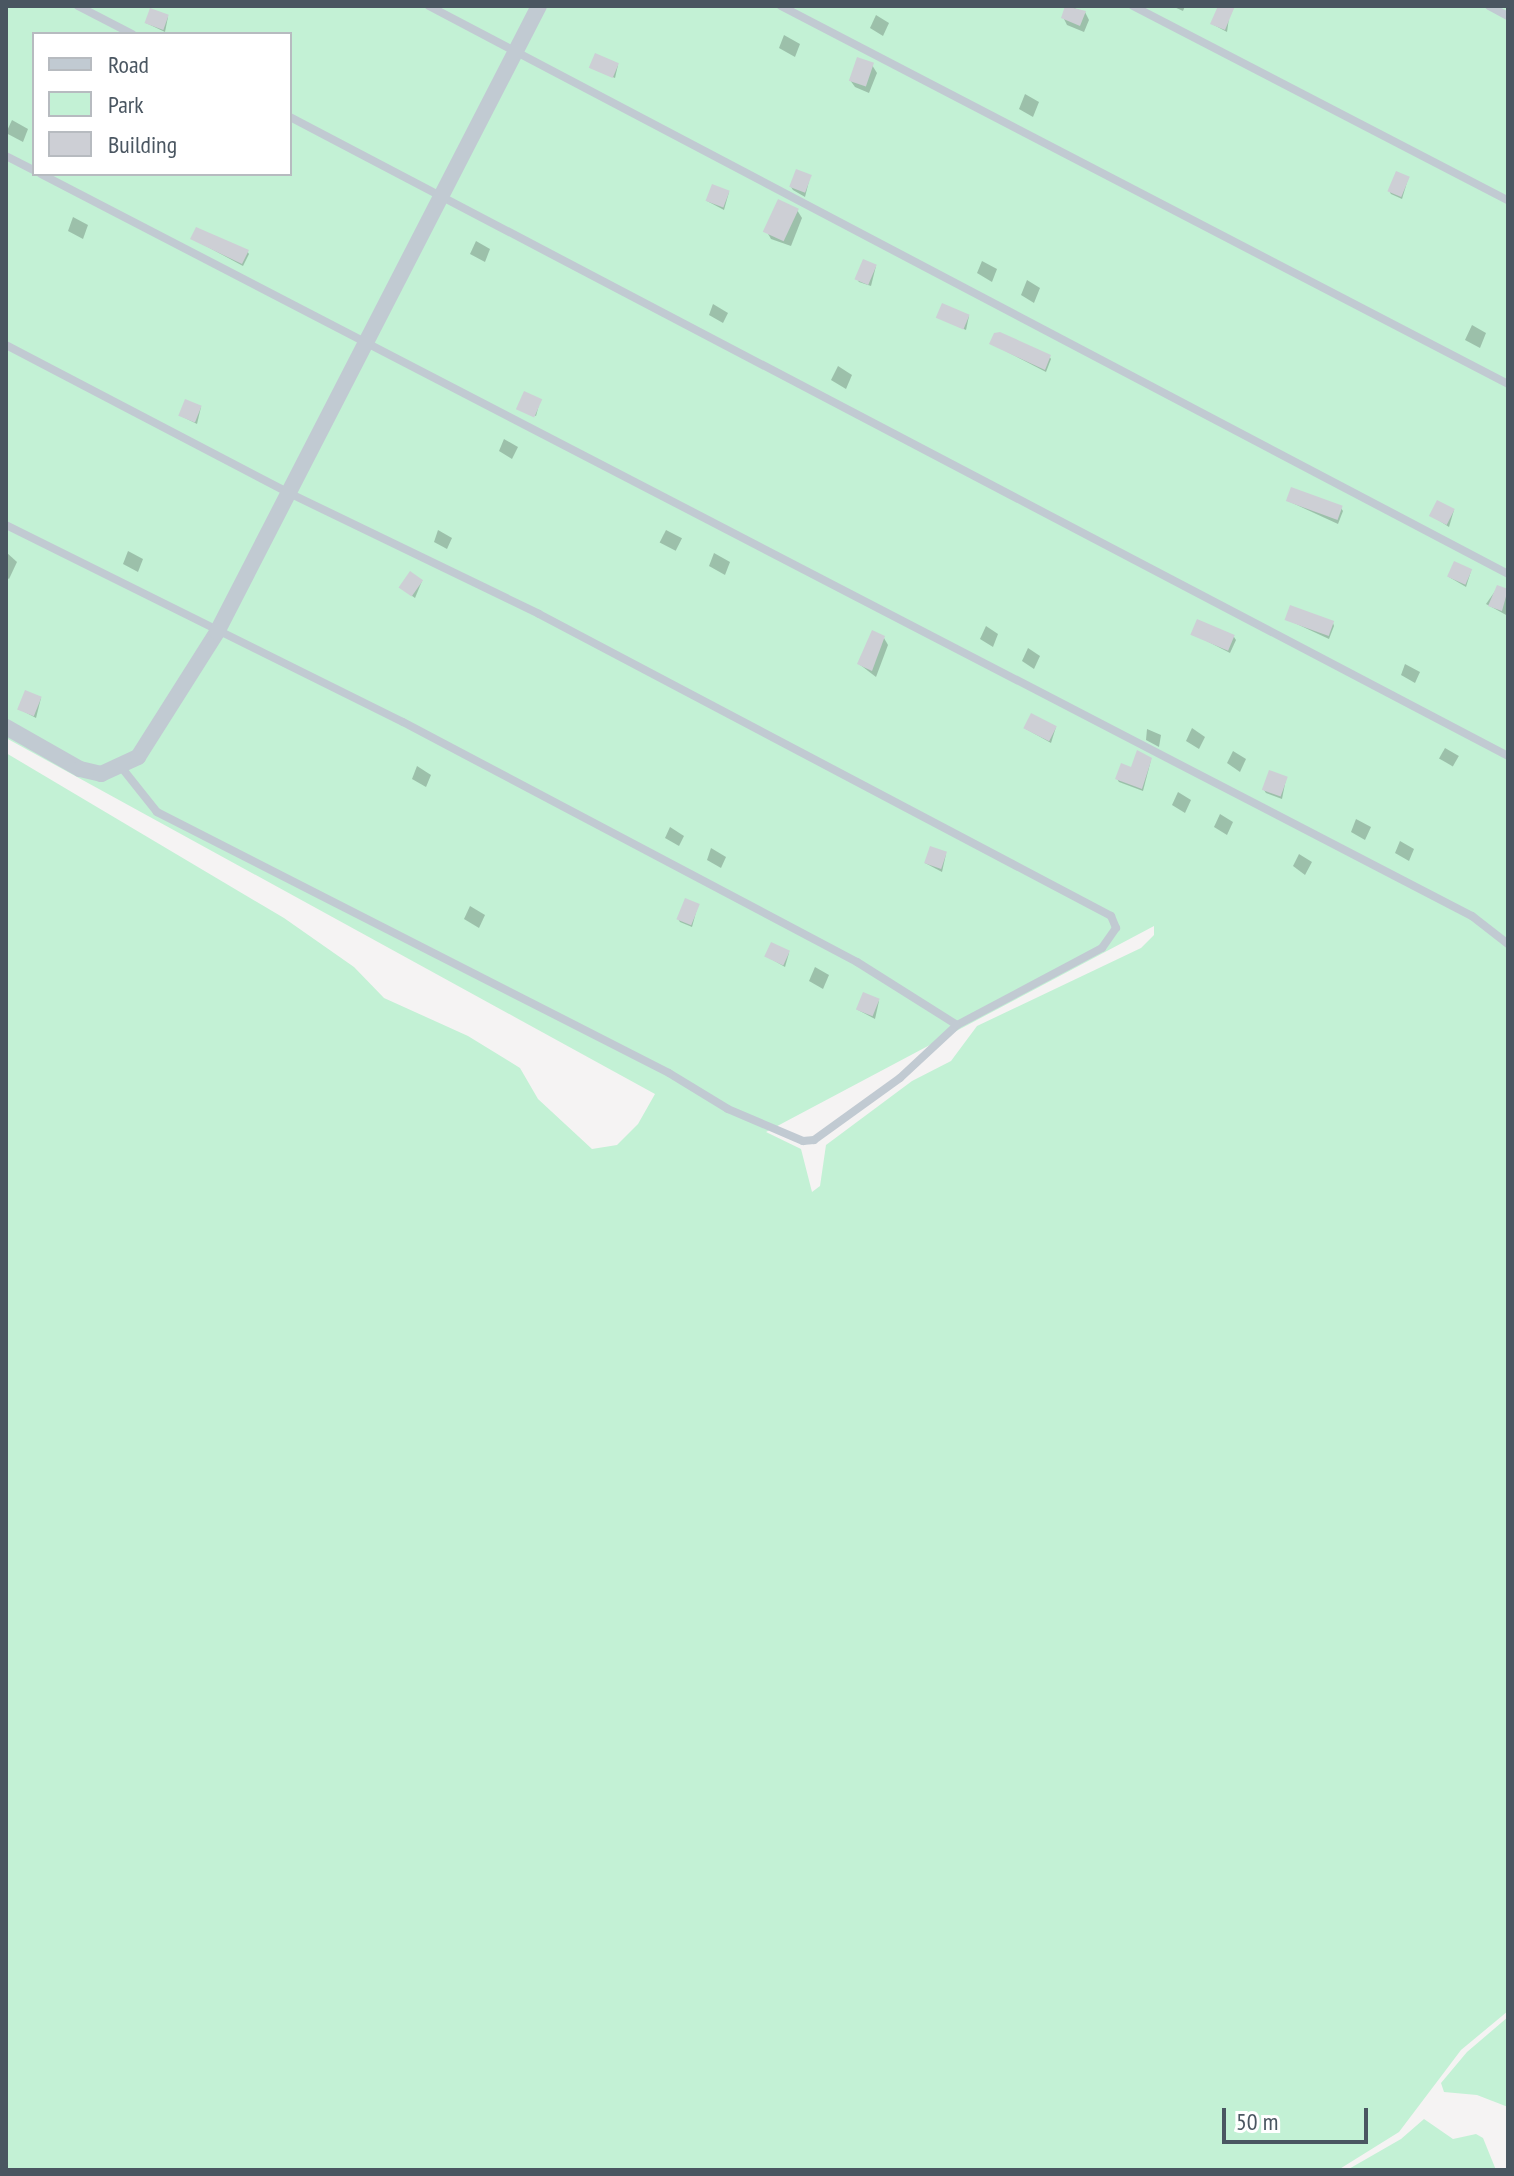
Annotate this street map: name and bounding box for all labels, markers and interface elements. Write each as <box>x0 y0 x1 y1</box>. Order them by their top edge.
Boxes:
legend <box>32 32 292 176</box>
text: Road <box>108 49 149 80</box>
text: Park <box>108 89 144 120</box>
text: Building <box>108 129 177 160</box>
scale bar <box>1226 2092 1372 2142</box>
text: 50 m <box>1236 2106 1278 2137</box>

